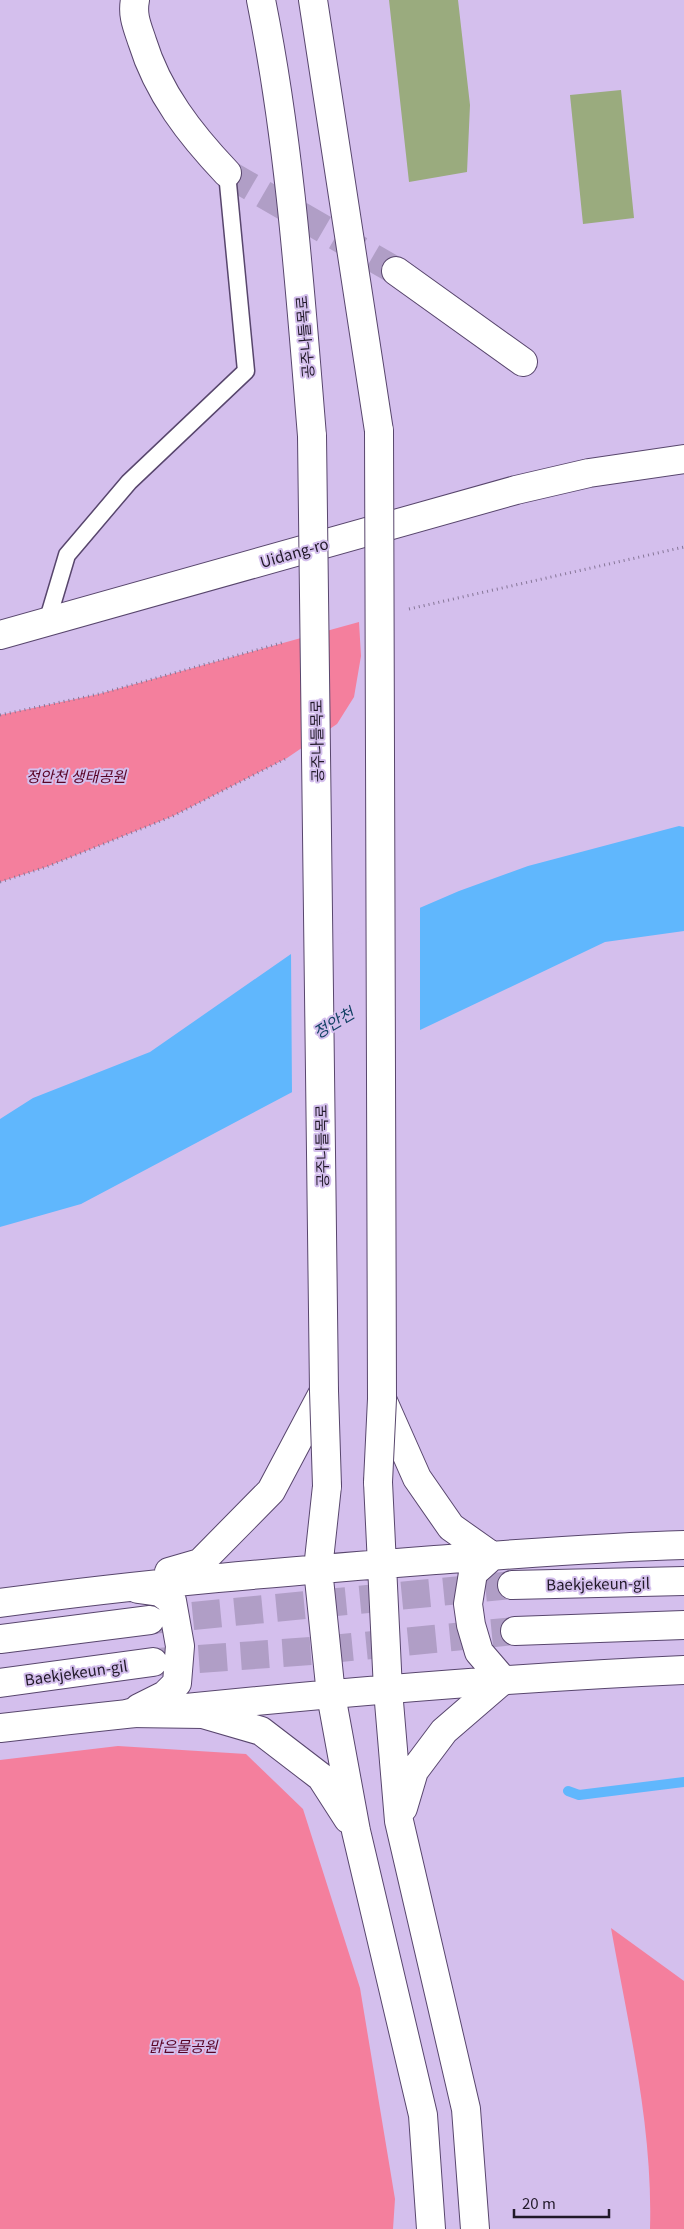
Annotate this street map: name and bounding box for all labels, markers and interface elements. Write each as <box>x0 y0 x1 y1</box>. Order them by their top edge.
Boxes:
street label: 공주나들목로 <box>290 295 318 379</box>
street label: Uidang-ro <box>257 532 331 572</box>
street label: 공주나들목로 <box>305 699 327 783</box>
park label: 정안천 생태공원 <box>26 765 127 786</box>
water label: 정안천 <box>308 999 360 1044</box>
street label: 공주나들목로 <box>310 1104 332 1188</box>
street label: Baekjekeun-gil <box>546 1572 650 1594</box>
street label: Baekjekeun-gil <box>23 1654 129 1690</box>
park label: 맑은물공원 <box>148 2035 219 2056</box>
scale bar <box>514 2186 609 2218</box>
text: 20 m <box>522 2192 556 2213</box>

